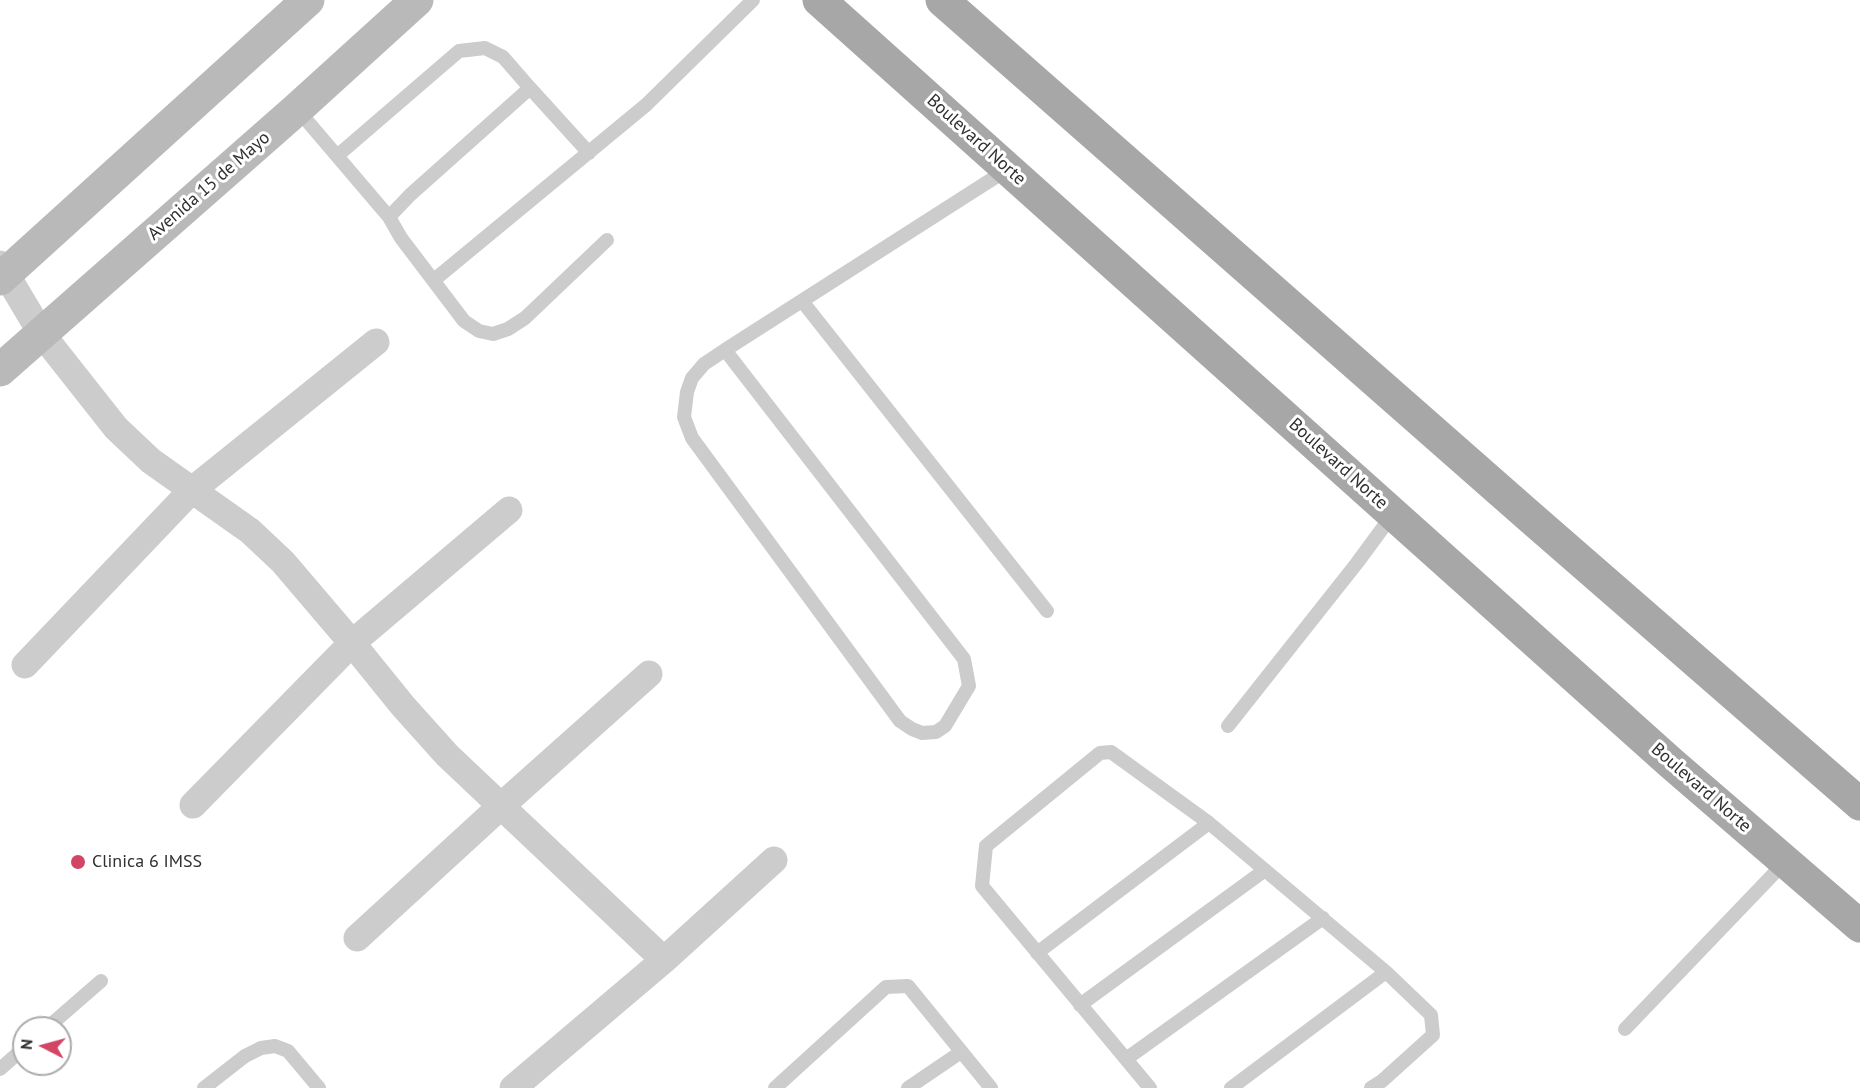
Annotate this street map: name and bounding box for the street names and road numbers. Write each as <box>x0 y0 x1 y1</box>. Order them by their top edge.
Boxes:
street label: Boulevard Norte <box>922 90 1030 190</box>
street label: Avenida 15 de Mayo <box>144 127 274 245</box>
street label: Boulevard Norte <box>1284 414 1392 514</box>
street label: Boulevard Norte <box>1647 739 1755 837</box>

